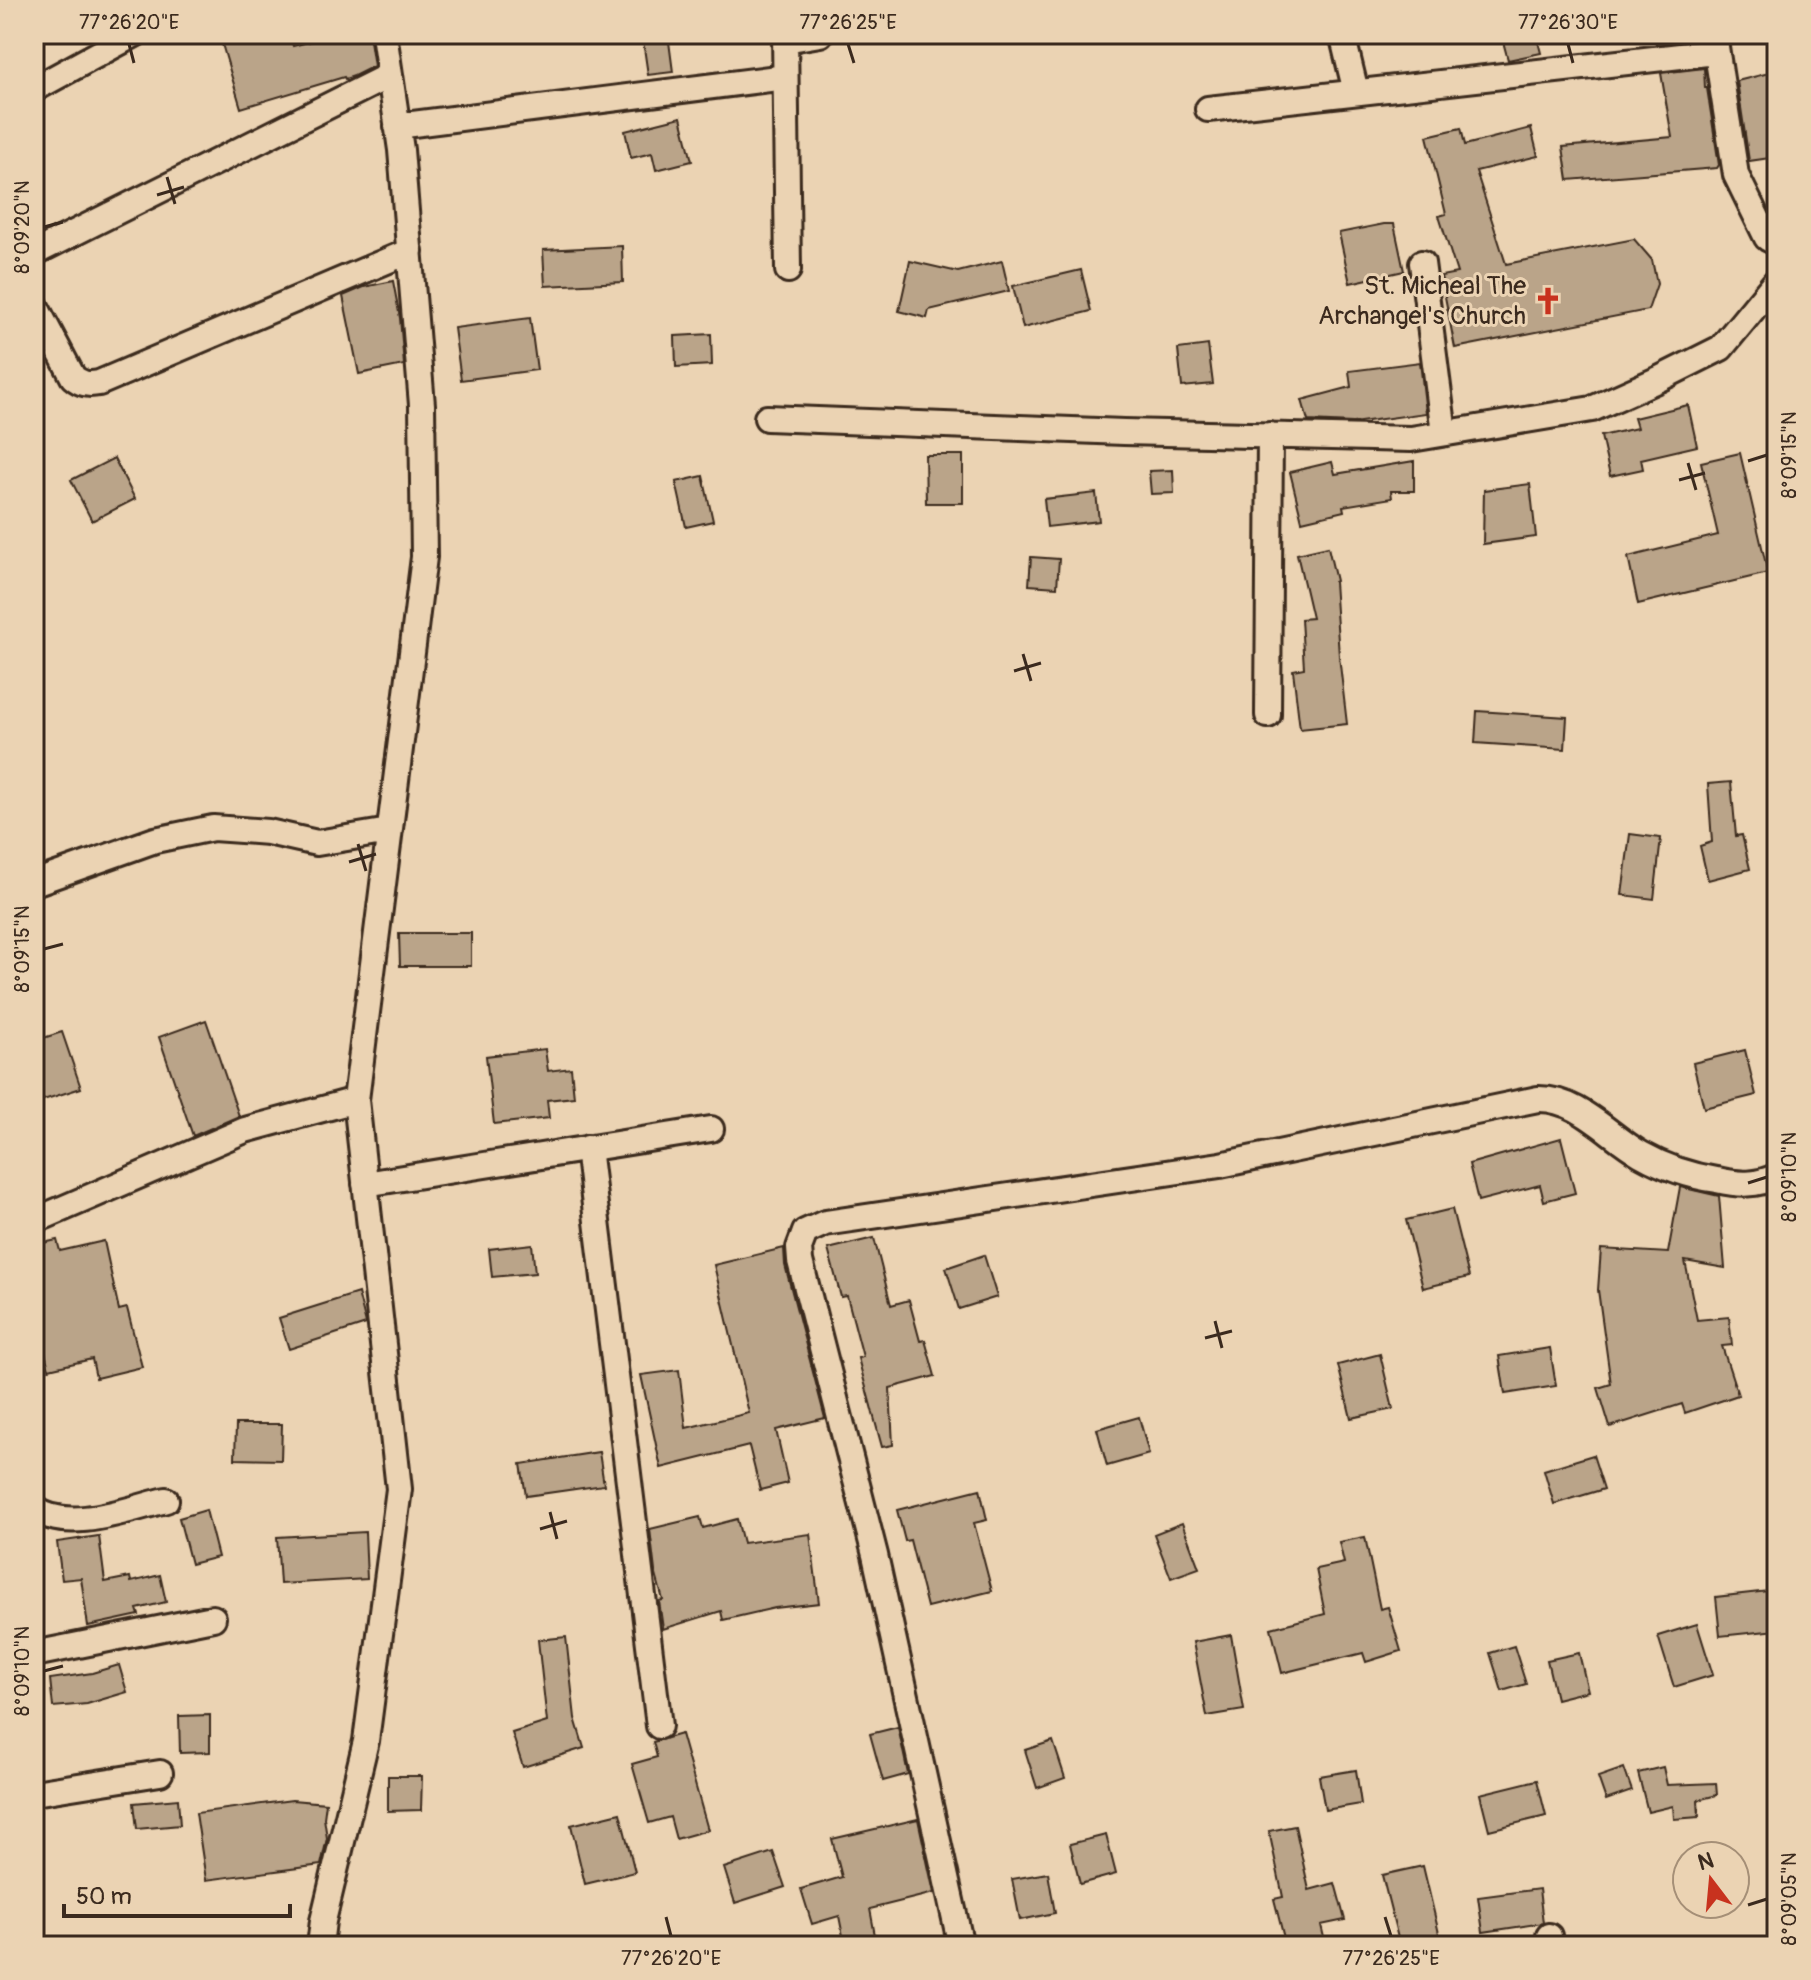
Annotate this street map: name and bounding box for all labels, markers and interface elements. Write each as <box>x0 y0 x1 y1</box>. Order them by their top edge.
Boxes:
text: 77°26'20"E <box>79 10 179 35</box>
text: 77°26'25"E <box>799 10 897 35</box>
text: 77°26'30"E <box>1518 10 1618 35</box>
text: 8°09'20"N <box>10 180 35 274</box>
place label: St. Micheal The Archangel's Church <box>1318 270 1526 332</box>
church icon: St. Micheal The Archangel's Church <box>1533 286 1563 316</box>
text: 8°09'15"N <box>1777 411 1802 499</box>
text: 8°09'15"N <box>10 905 35 993</box>
text: 8°09'10"N <box>1777 1132 1802 1222</box>
text: 8°09'10"N <box>10 1626 35 1716</box>
north arrow <box>1671 1840 1751 1920</box>
text: N <box>1695 1846 1717 1877</box>
text: 8°09'05"N <box>1777 1853 1802 1945</box>
scale bar <box>64 1868 290 1918</box>
text: 50 m <box>76 1882 132 1911</box>
text: 77°26'20"E <box>621 1946 721 1971</box>
text: 77°26'25"E <box>1342 1946 1440 1971</box>

